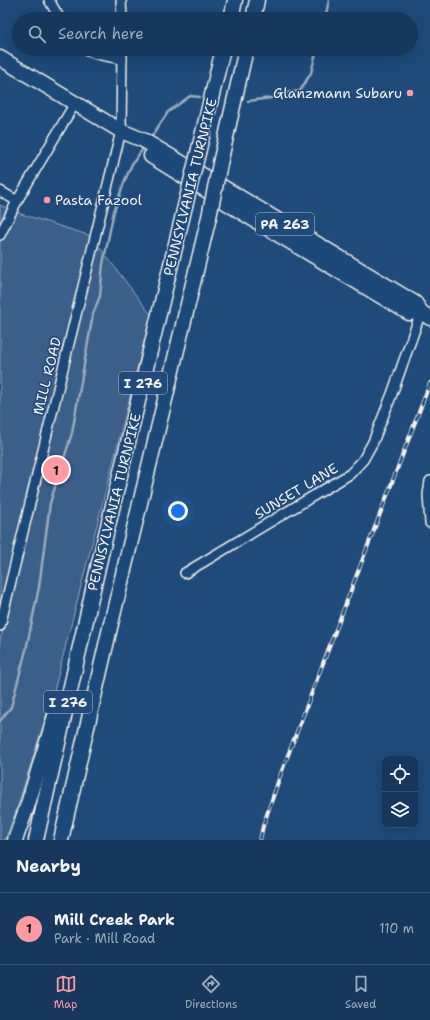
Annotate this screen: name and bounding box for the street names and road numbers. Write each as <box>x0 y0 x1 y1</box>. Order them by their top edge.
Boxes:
street label: PENNSYLVANIA TURNPIKE <box>159 96 221 278</box>
road number: PA 263 <box>256 213 314 235</box>
street label: MILL ROAD <box>29 335 65 417</box>
road number: I 276 <box>119 372 167 394</box>
street label: PENNSYLVANIA TURNPIKE <box>83 411 145 593</box>
street label: SUNSET LANE <box>251 459 341 523</box>
road number: I 276 <box>44 691 92 713</box>

